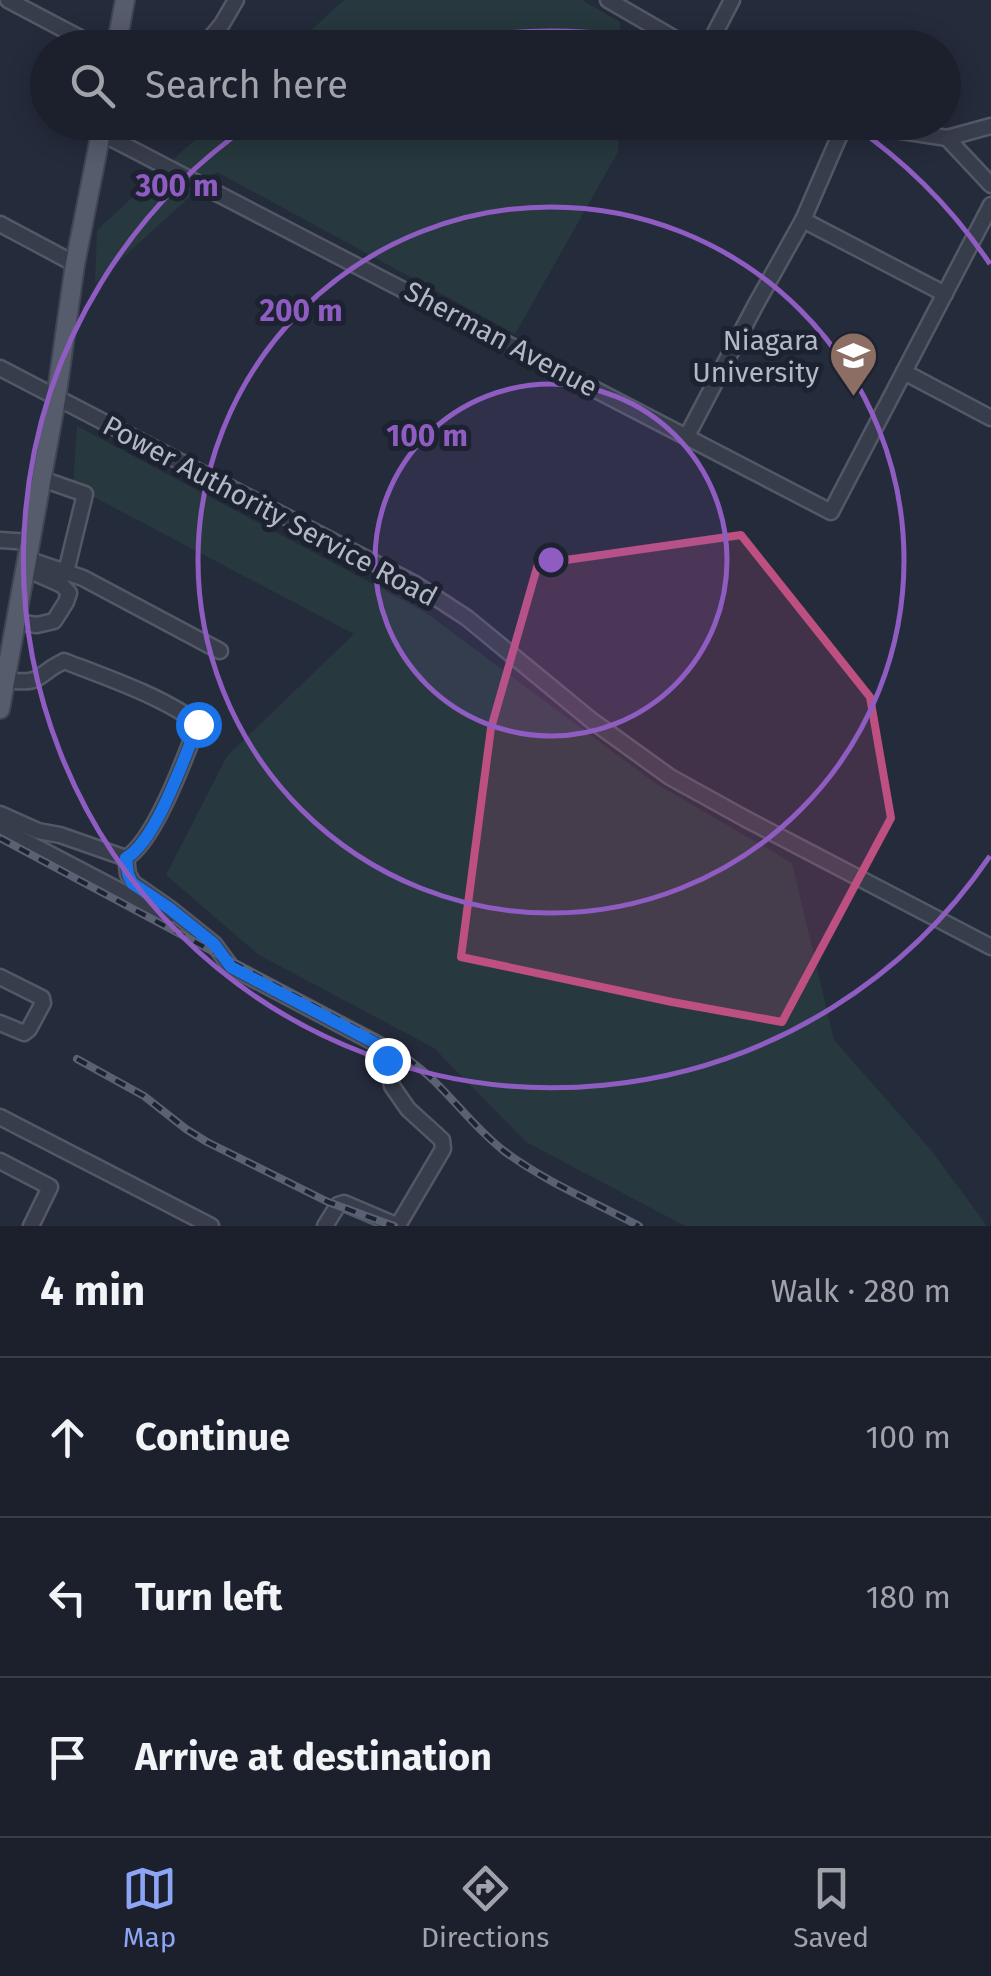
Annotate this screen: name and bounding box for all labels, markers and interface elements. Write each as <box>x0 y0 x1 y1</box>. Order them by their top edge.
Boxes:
search box <box>30 30 961 140</box>
icon: search <box>65 58 120 113</box>
text: Search here <box>145 62 348 108</box>
text: 300 m <box>134 168 219 204</box>
street label: Sherman Avenue <box>399 274 603 404</box>
text: 200 m <box>259 293 343 329</box>
place label: Niagara University <box>692 324 819 389</box>
school or university icon: Niagara University <box>828 330 880 398</box>
street label: Power Authority Service Road <box>97 409 443 613</box>
text: 100 m <box>386 418 468 454</box>
centre of rings <box>533 542 569 578</box>
route start <box>176 702 222 748</box>
route end <box>365 1038 411 1084</box>
text: 4 min <box>40 1266 145 1316</box>
text: Walk · 280 m <box>771 1272 951 1310</box>
icon: ahead <box>40 1410 95 1465</box>
text: Continue <box>135 1414 290 1460</box>
text: 100 m <box>866 1418 951 1456</box>
icon: left <box>40 1570 95 1625</box>
text: Turn left <box>135 1574 282 1620</box>
text: 180 m <box>866 1578 951 1616</box>
icon: arrive <box>40 1730 95 1785</box>
text: Arrive at destination <box>135 1734 492 1780</box>
tab: Map <box>122 1861 177 1954</box>
tab: Directions <box>421 1861 549 1954</box>
tab: Saved <box>793 1861 869 1954</box>

